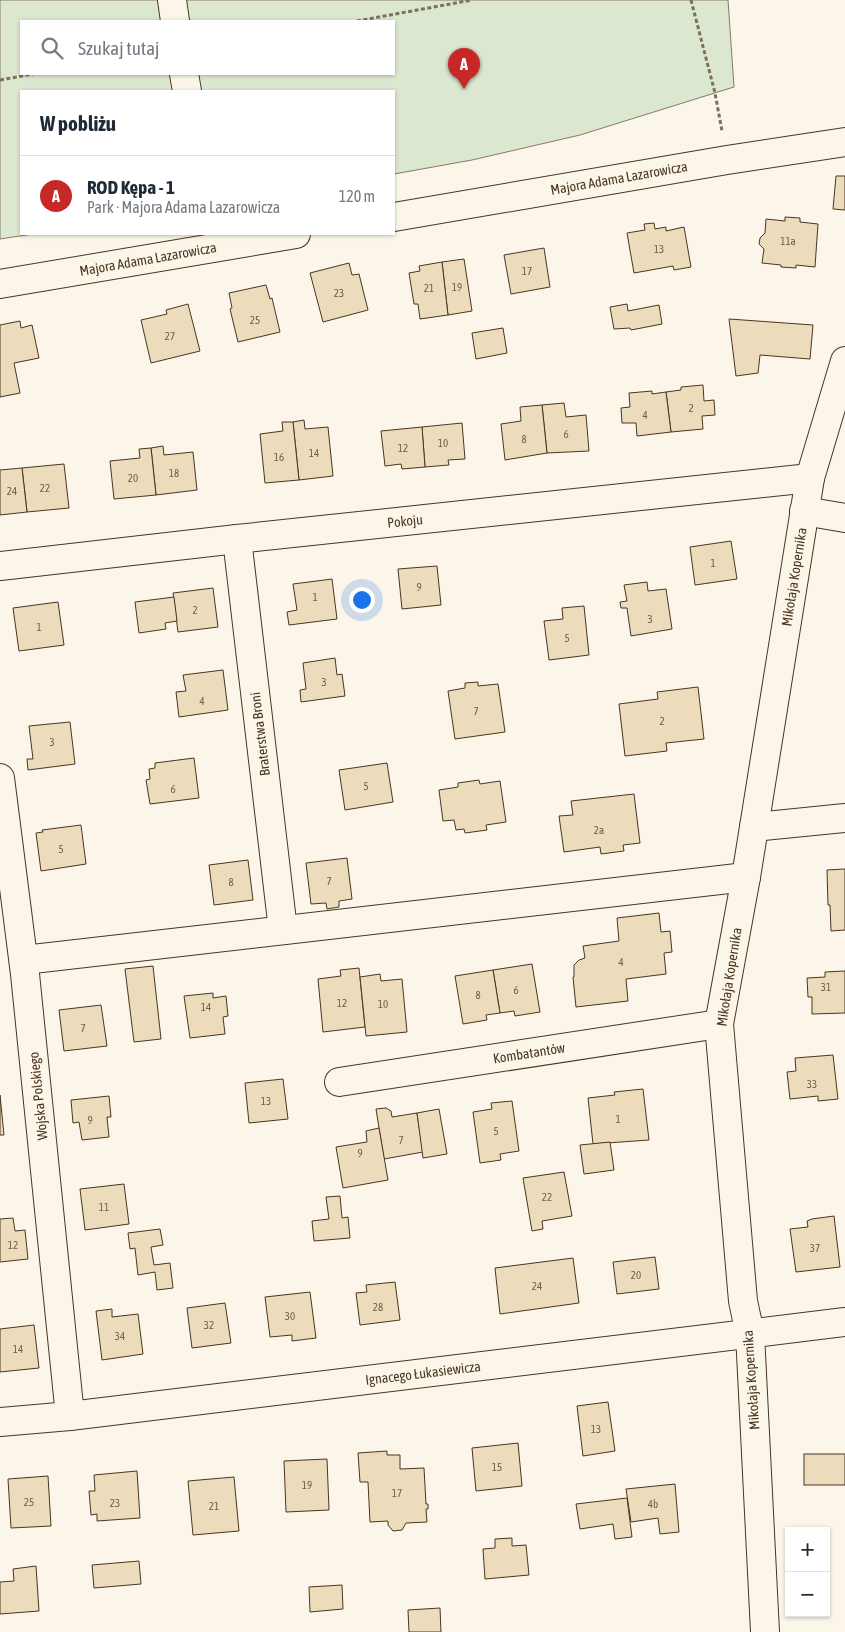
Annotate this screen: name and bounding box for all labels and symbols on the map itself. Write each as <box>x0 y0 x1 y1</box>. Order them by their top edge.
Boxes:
pin: A <box>448 48 480 89</box>
street label: Majora Adama Lazarowicza <box>549 158 689 198</box>
house number: 11a <box>780 235 796 247</box>
street label: Majora Adama Lazarowicza <box>78 239 218 279</box>
house number: 13 <box>654 243 664 255</box>
house number: 17 <box>522 265 532 277</box>
house number: 19 <box>452 281 462 293</box>
house number: 21 <box>424 282 434 294</box>
house number: 23 <box>334 287 344 299</box>
house number: 25 <box>250 314 260 326</box>
house number: 27 <box>165 330 175 342</box>
house number: 2 <box>688 402 694 414</box>
house number: 4 <box>642 409 648 421</box>
house number: 6 <box>563 428 569 440</box>
house number: 8 <box>521 433 527 445</box>
house number: 10 <box>438 437 448 449</box>
house number: 12 <box>398 442 408 454</box>
house number: 14 <box>309 447 319 459</box>
house number: 16 <box>274 451 284 463</box>
house number: 18 <box>169 467 179 479</box>
house number: 20 <box>128 472 138 484</box>
house number: 22 <box>40 482 50 494</box>
house number: 24 <box>7 485 17 497</box>
street label: Pokoju <box>386 511 424 531</box>
street label: Mikołaja Kopernika <box>778 526 810 628</box>
house number: 1 <box>710 557 716 569</box>
house number: 9 <box>416 581 422 593</box>
your location <box>349 587 375 613</box>
house number: 1 <box>312 591 318 603</box>
house number: 2 <box>192 604 198 616</box>
house number: 3 <box>647 613 653 625</box>
house number: 1 <box>36 621 42 633</box>
house number: 5 <box>564 632 570 644</box>
house number: 3 <box>321 676 327 688</box>
street label: Braterstwa Broni <box>247 691 273 777</box>
house number: 4 <box>199 695 205 707</box>
house number: 7 <box>473 705 479 717</box>
house number: 2 <box>659 715 665 727</box>
house number: 3 <box>49 736 55 748</box>
house number: 5 <box>363 780 369 792</box>
house number: 6 <box>170 783 176 795</box>
house number: 2a <box>594 824 604 836</box>
house number: 5 <box>58 843 64 855</box>
house number: 7 <box>326 875 332 887</box>
house number: 8 <box>228 876 234 888</box>
street label: Mikołaja Kopernika <box>713 926 745 1028</box>
house number: 4 <box>618 956 624 968</box>
house number: 31 <box>821 981 831 993</box>
house number: 6 <box>513 984 519 996</box>
house number: 8 <box>475 989 481 1001</box>
house number: 12 <box>337 997 347 1009</box>
house number: 10 <box>378 998 388 1010</box>
house number: 14 <box>201 1001 211 1013</box>
house number: 7 <box>80 1022 86 1034</box>
street label: Kombatantów <box>492 1039 567 1067</box>
street label: Wojska Polskiego <box>25 1051 51 1141</box>
house number: 33 <box>807 1078 817 1090</box>
house number: 13 <box>261 1095 271 1107</box>
house number: 1 <box>615 1113 621 1125</box>
house number: 9 <box>87 1114 93 1126</box>
house number: 5 <box>493 1125 499 1137</box>
house number: 7 <box>398 1134 404 1146</box>
house number: 9 <box>357 1147 363 1159</box>
house number: 22 <box>542 1191 552 1203</box>
house number: 11 <box>99 1201 109 1213</box>
house number: 12 <box>8 1239 18 1251</box>
house number: 37 <box>810 1242 820 1254</box>
house number: 20 <box>631 1269 641 1281</box>
house number: 24 <box>532 1280 542 1292</box>
house number: 28 <box>373 1301 383 1313</box>
house number: 30 <box>285 1310 295 1322</box>
house number: 32 <box>204 1319 214 1331</box>
house number: 34 <box>115 1330 125 1342</box>
street label: Mikołaja Kopernika <box>740 1330 762 1430</box>
house number: 14 <box>13 1343 23 1355</box>
street label: Ignacego Łukasiewicza <box>364 1358 482 1388</box>
house number: 13 <box>591 1423 601 1435</box>
house number: 15 <box>492 1461 502 1473</box>
house number: 19 <box>302 1479 312 1491</box>
house number: 17 <box>392 1487 402 1499</box>
house number: 25 <box>24 1496 34 1508</box>
house number: 23 <box>110 1497 120 1509</box>
house number: 4b <box>648 1498 658 1510</box>
house number: 21 <box>209 1500 219 1512</box>

